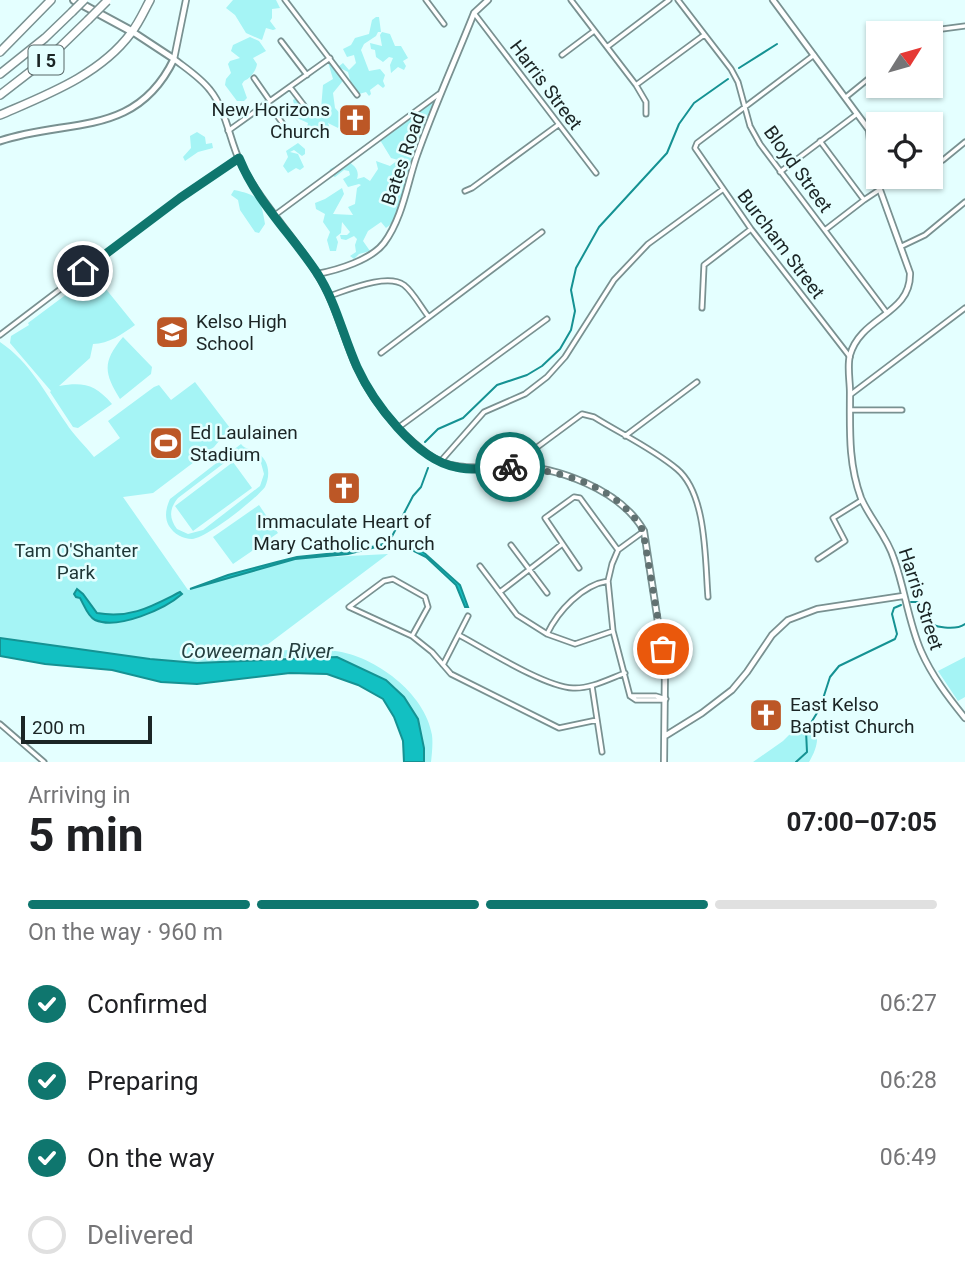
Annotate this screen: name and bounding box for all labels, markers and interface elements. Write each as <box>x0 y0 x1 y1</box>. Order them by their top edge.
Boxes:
north arrow <box>866 21 943 98</box>
map controls <box>866 21 943 189</box>
street label: Harris Street <box>505 36 587 134</box>
road number: I 5 <box>28 46 64 74</box>
place label: New Horizons Church <box>212 98 330 143</box>
church icon: New Horizons Church <box>336 101 374 139</box>
street label: Bates Road <box>376 110 430 208</box>
button: locate <box>866 112 943 189</box>
street label: Bloyd Street <box>759 121 837 217</box>
street label: Burcham Street <box>732 185 830 303</box>
pin <box>53 241 113 301</box>
icon: home <box>64 252 102 290</box>
place label: Kelso High School <box>196 310 287 355</box>
school or university icon: Kelso High School <box>153 313 191 351</box>
place label: Ed Laulainen Stadium <box>190 421 298 466</box>
sports icon: Ed Laulainen Stadium <box>147 424 185 462</box>
courier <box>475 432 545 502</box>
icon: bike <box>491 448 529 486</box>
church icon: Immaculate Heart of Mary Catholic Church <box>325 469 363 507</box>
place label: Immaculate Heart of Mary Catholic Church <box>253 510 435 555</box>
park label: Tam O'Shanter Park <box>14 539 138 584</box>
street label: Harris Street <box>894 545 948 653</box>
pin <box>633 619 693 679</box>
icon: bag <box>644 630 682 668</box>
water label: Coweeman River <box>181 639 334 663</box>
place label: East Kelso Baptist Church <box>790 693 914 738</box>
church icon: East Kelso Baptist Church <box>747 696 785 734</box>
scale bar <box>21 713 152 745</box>
text: 200 m <box>32 716 85 739</box>
text: Arriving in <box>28 782 131 809</box>
text: 07:00–07:05 <box>787 807 937 837</box>
text: 5 min <box>28 808 144 862</box>
text: On the way · 960 m <box>28 919 223 946</box>
icon: check <box>28 985 66 1023</box>
text: Confirmed <box>87 989 208 1019</box>
text: 06:27 <box>880 990 937 1017</box>
icon: check <box>28 1062 66 1100</box>
text: Preparing <box>87 1066 199 1096</box>
text: 06:28 <box>880 1067 937 1094</box>
icon: check <box>28 1139 66 1177</box>
text: On the way <box>87 1143 215 1173</box>
text: 06:49 <box>880 1144 937 1171</box>
text: Delivered <box>87 1220 194 1250</box>

